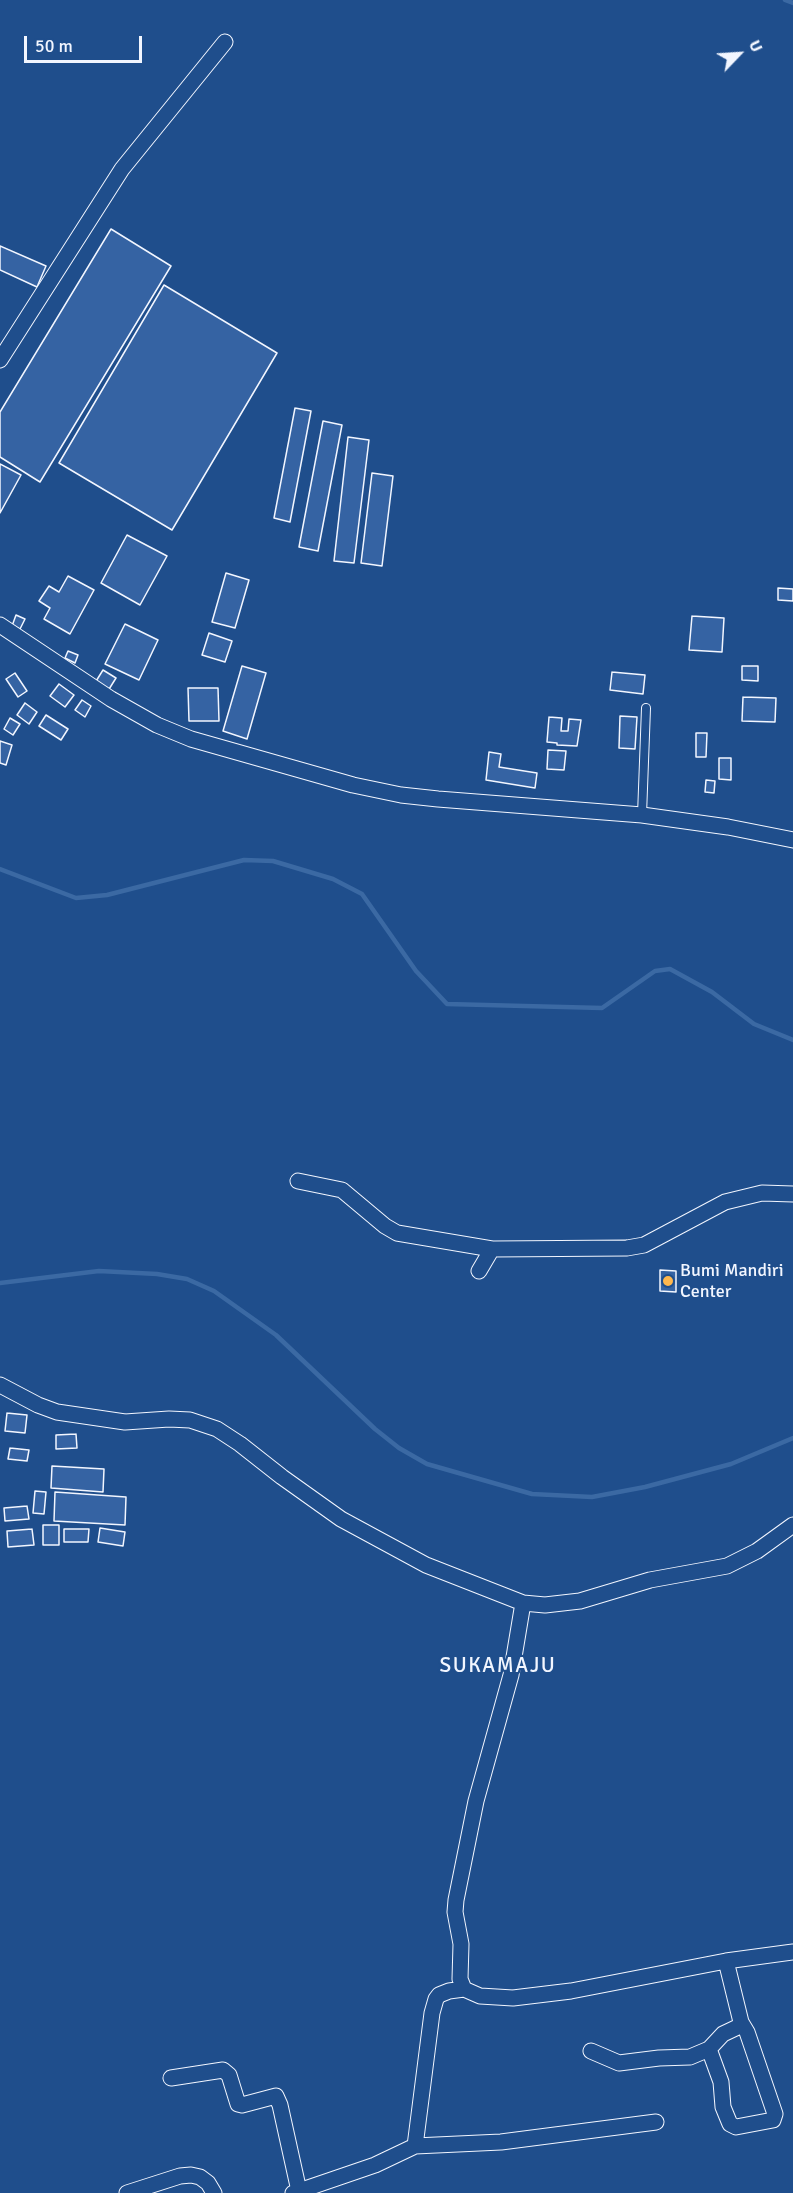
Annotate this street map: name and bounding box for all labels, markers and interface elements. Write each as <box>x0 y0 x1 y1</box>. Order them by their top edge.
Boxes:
scale bar <box>27 24 146 62</box>
north arrow <box>709 24 769 84</box>
text: 50 m <box>35 35 73 57</box>
text: U <box>744 37 767 56</box>
place label: Bumi Mandiri Center <box>680 1260 784 1302</box>
marker: Bumi Mandiri Center <box>661 1274 675 1288</box>
district label: SUKAMAJU <box>440 1653 556 1679</box>

